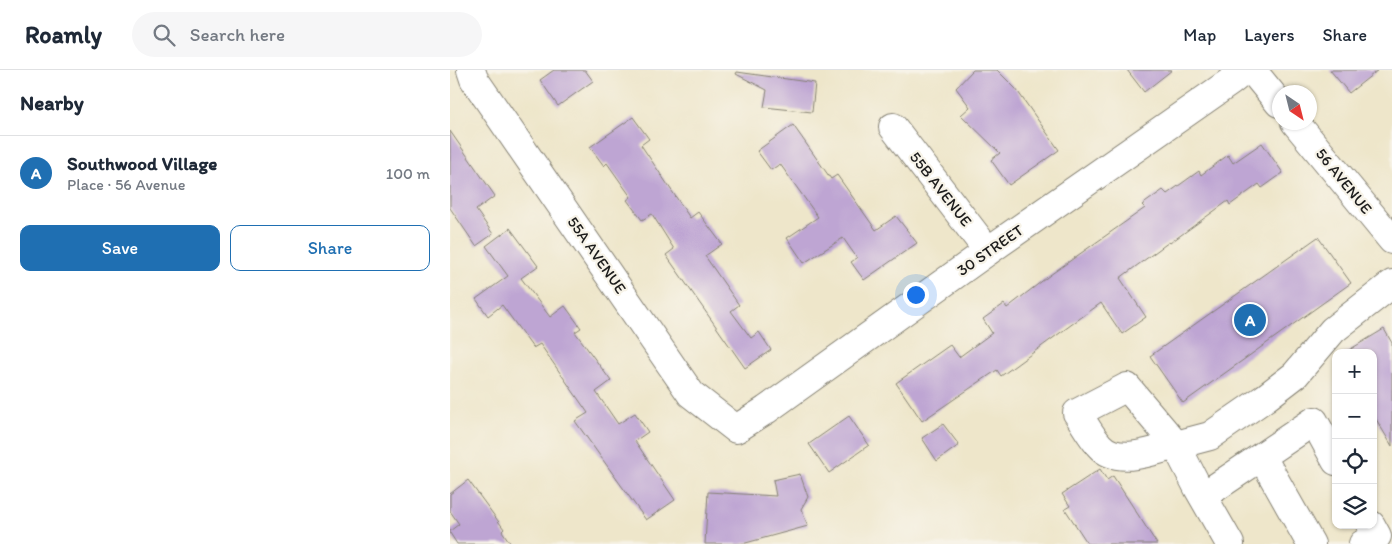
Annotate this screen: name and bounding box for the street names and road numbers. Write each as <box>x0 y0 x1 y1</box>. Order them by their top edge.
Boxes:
street label: 56 AVENUE <box>1312 144 1376 218</box>
street label: 55B AVENUE <box>906 148 976 230</box>
street label: 55A AVENUE <box>564 213 630 297</box>
street label: 30 STREET <box>953 220 1027 280</box>

